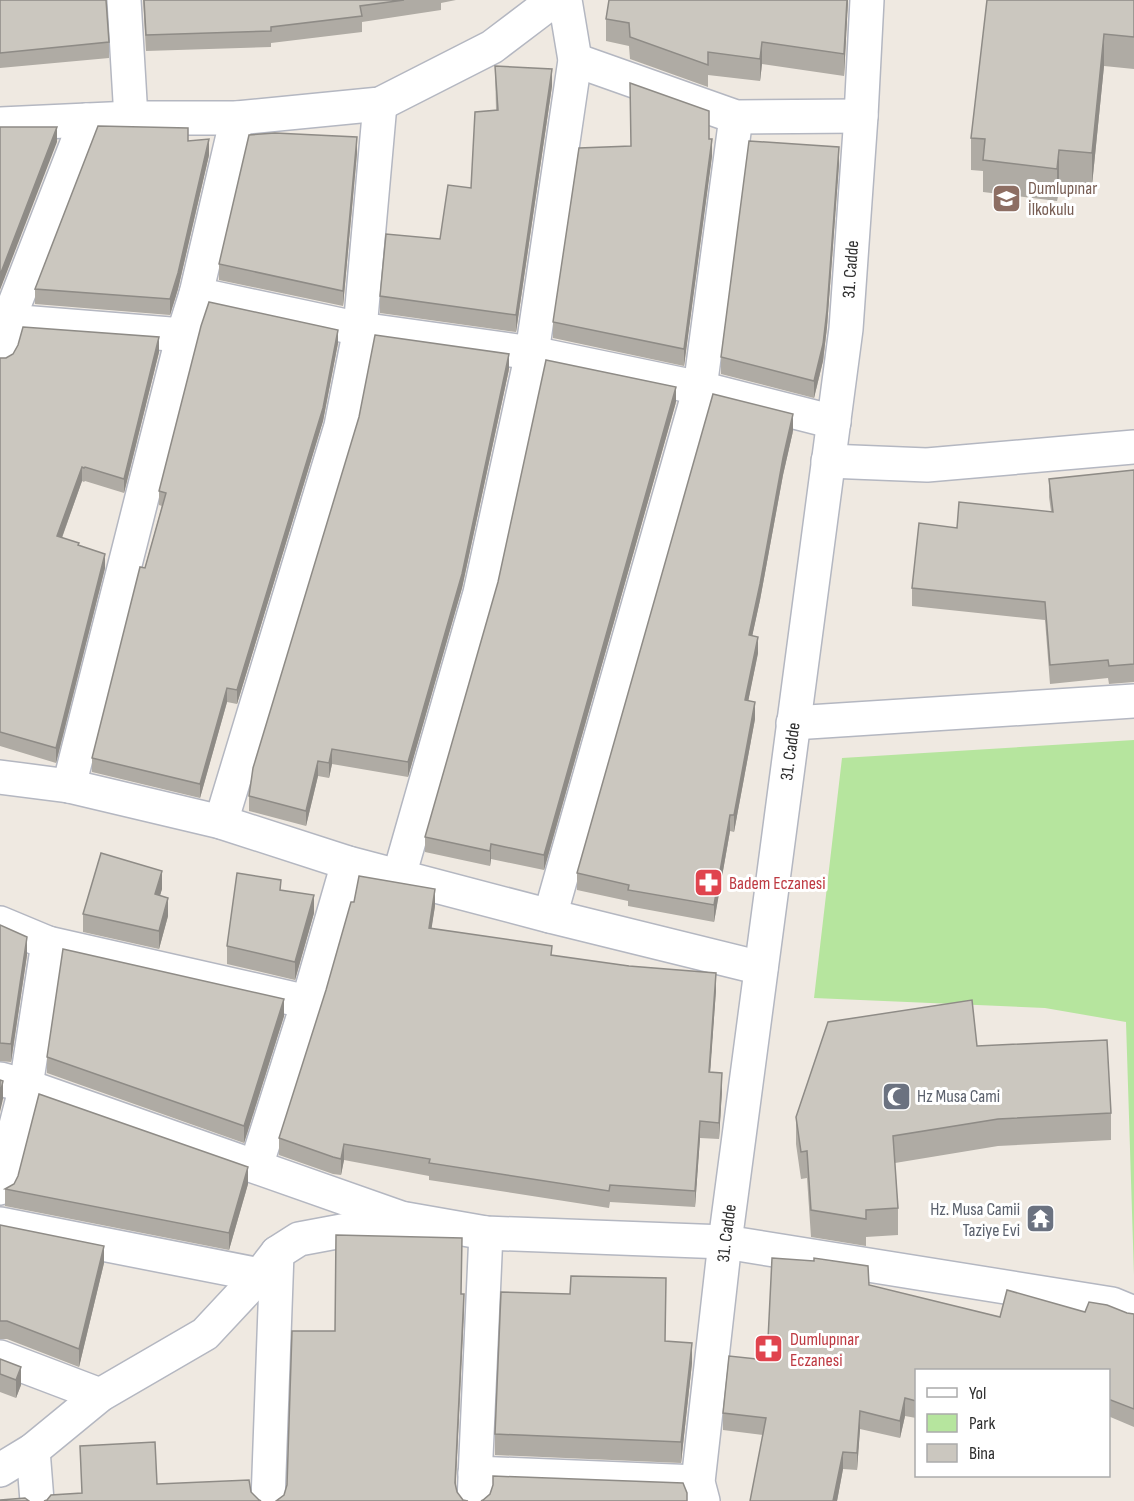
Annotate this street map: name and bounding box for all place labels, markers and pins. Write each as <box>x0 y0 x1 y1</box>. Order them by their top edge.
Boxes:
place label: Dumlupınar İlkokulu <box>1028 178 1097 220</box>
school or university icon: Dumlupınar İlkokulu <box>991 182 1023 214</box>
pharmacy icon: Badem Eczanesi <box>692 867 724 899</box>
place label: Badem Eczanesi <box>729 873 826 894</box>
mosque icon: Hz Musa Cami <box>880 1080 912 1112</box>
place label: Hz Musa Cami <box>917 1086 1000 1107</box>
place label: Hz. Musa Camii Taziye Evi <box>930 1199 1020 1241</box>
temple icon: Hz. Musa Camii Taziye Evi <box>1025 1203 1057 1235</box>
place label: Dumlupınar Eczanesi <box>790 1329 859 1371</box>
pharmacy icon: Dumlupınar Eczanesi <box>753 1333 785 1365</box>

